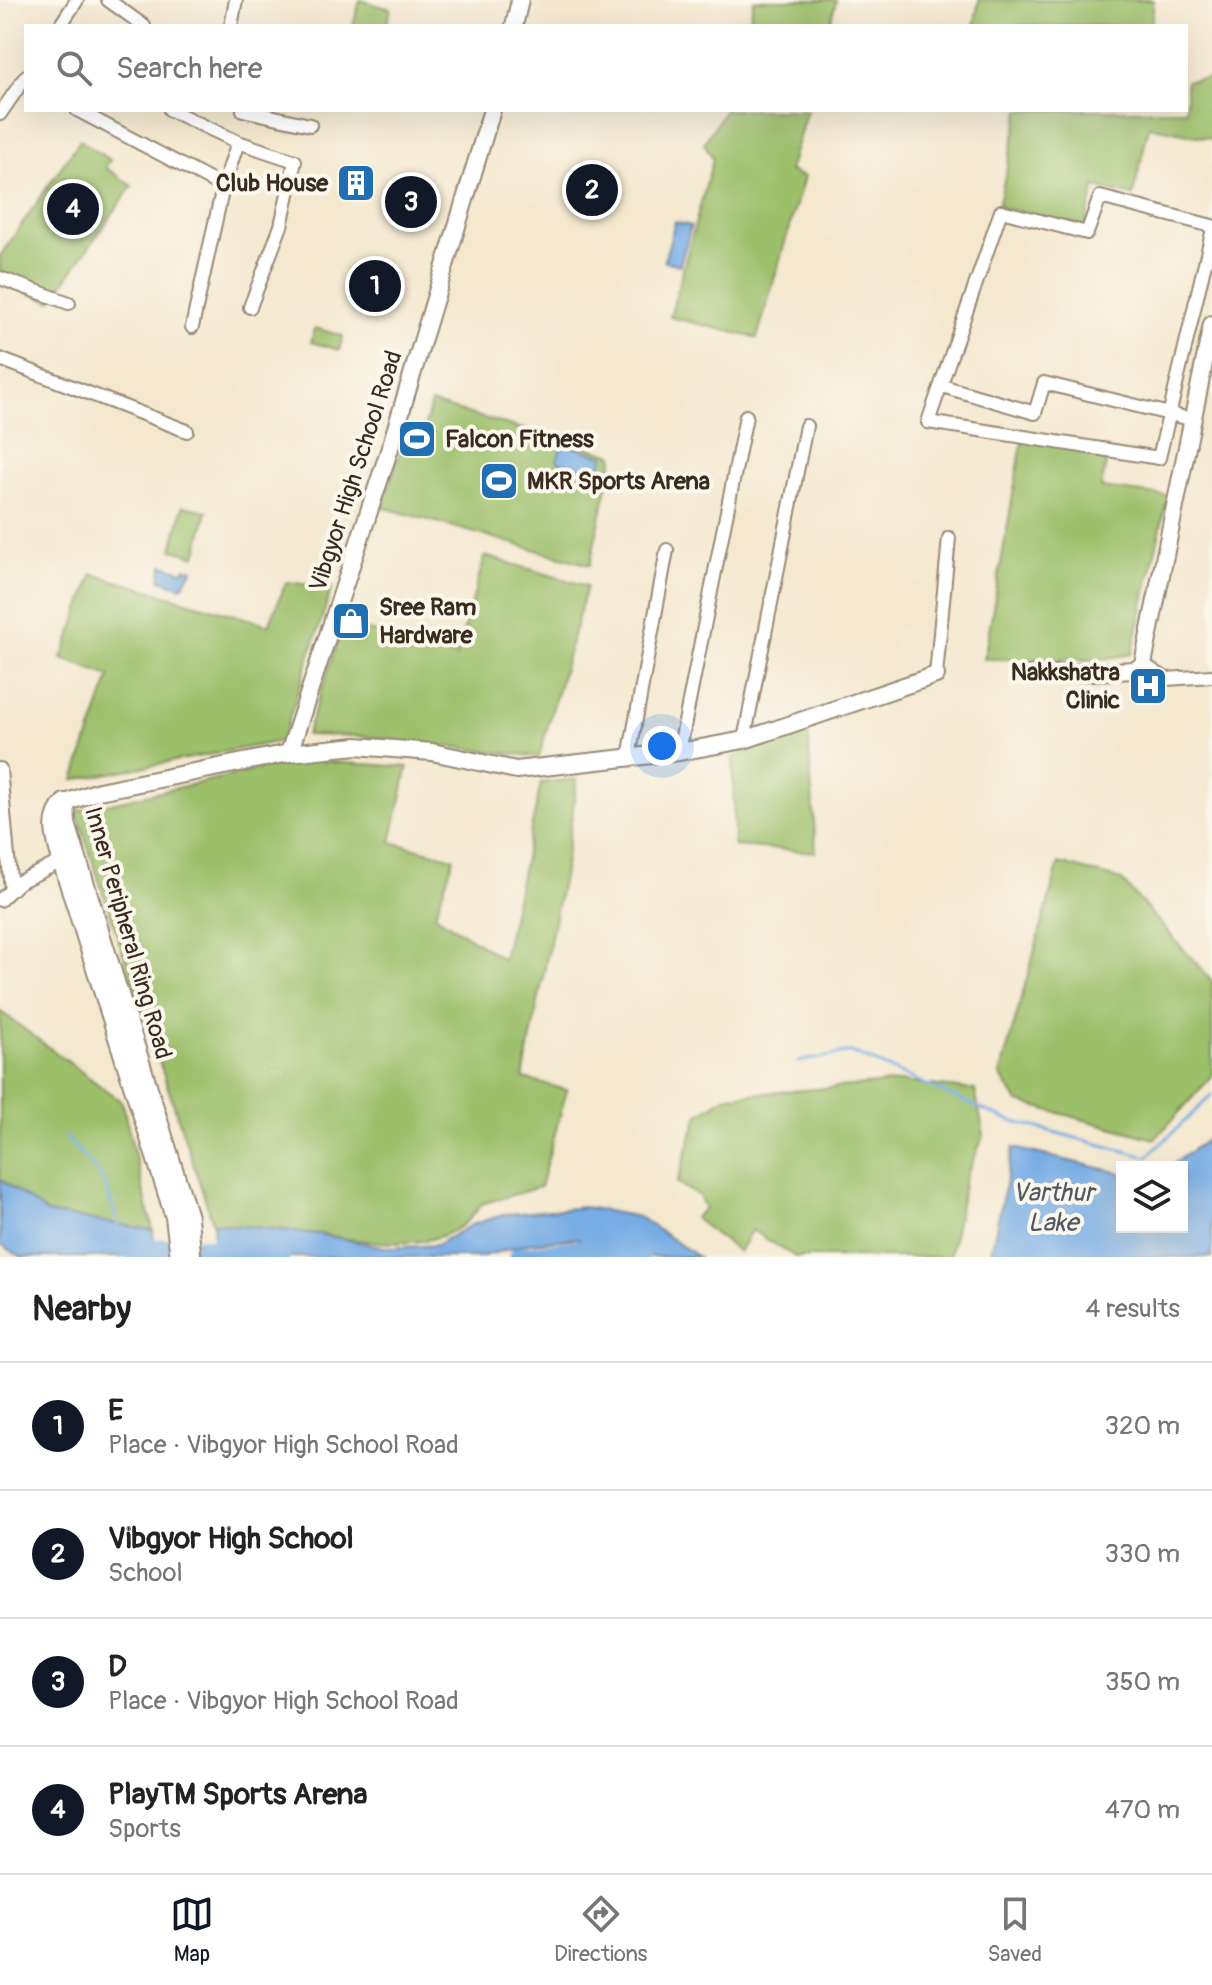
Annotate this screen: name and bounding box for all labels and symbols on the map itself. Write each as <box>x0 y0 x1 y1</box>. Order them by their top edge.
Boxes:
pin: 2 <box>566 160 618 220</box>
building icon: Club House <box>335 162 377 204</box>
place label: Club House <box>216 169 329 198</box>
pin: 3 <box>385 172 437 232</box>
pin: 4 <box>47 179 99 239</box>
pin: 1 <box>349 256 401 316</box>
street label: Vibgyor High School Road <box>303 347 409 595</box>
sports icon: Falcon Fitness <box>396 418 438 460</box>
place label: Falcon Fitness <box>445 425 594 454</box>
sports icon: MKR Sports Arena <box>478 460 520 502</box>
place label: MKR Sports Arena <box>527 467 710 496</box>
place label: Sree Ram Hardware <box>379 593 476 650</box>
shop icon: Sree Ram Hardware <box>330 600 372 642</box>
place label: Nakkshatra Clinic <box>1011 658 1120 715</box>
hospital icon: Nakkshatra Clinic <box>1127 665 1169 707</box>
your location <box>642 726 682 766</box>
street label: Inner Peripheral Ring Road <box>78 804 178 1062</box>
water label: Varthur Lake <box>1012 1177 1098 1239</box>

